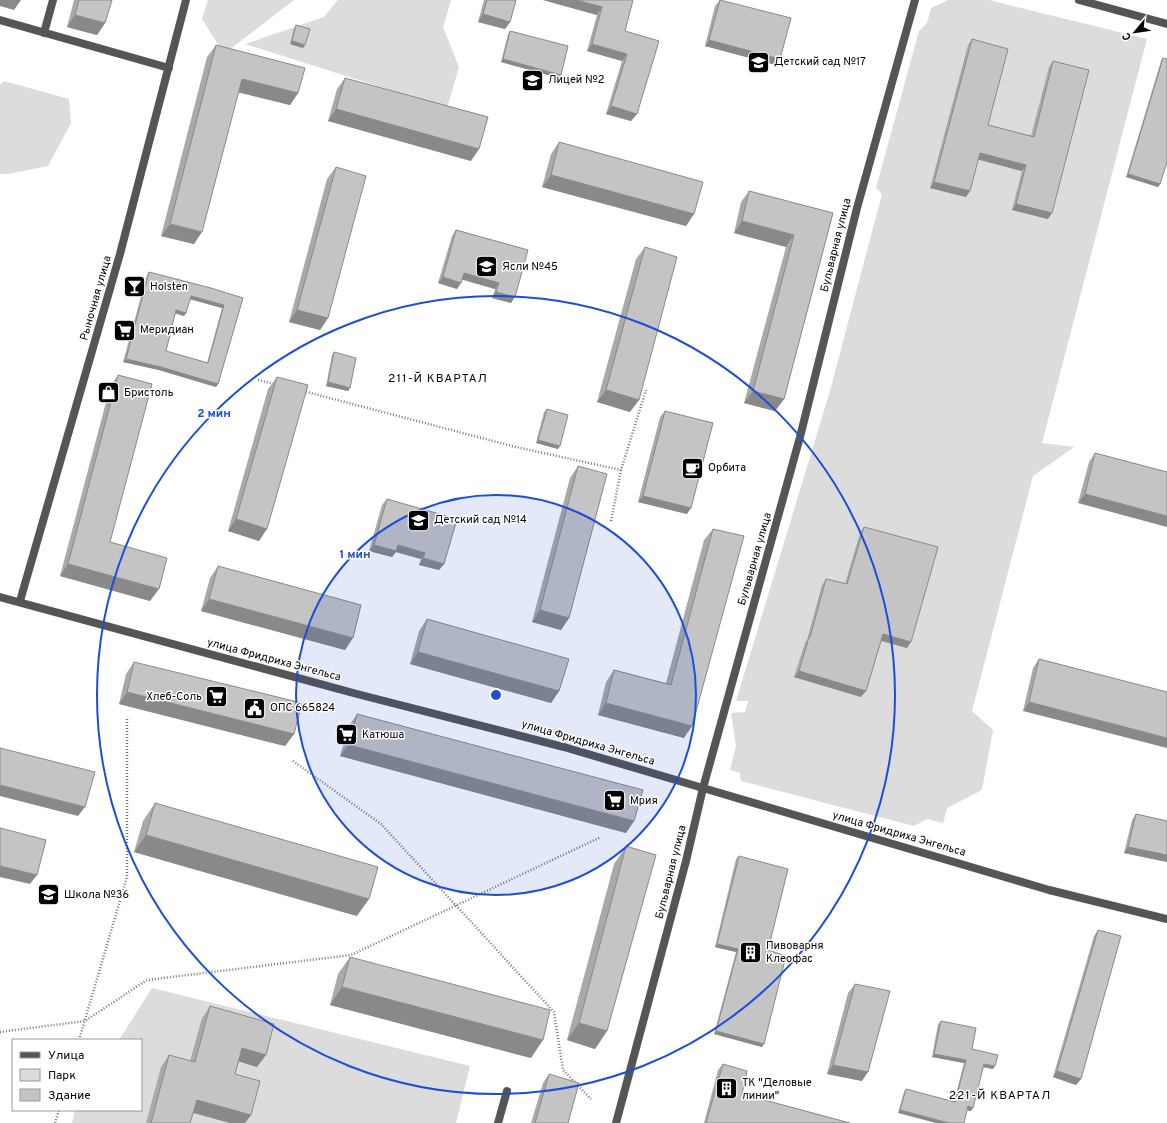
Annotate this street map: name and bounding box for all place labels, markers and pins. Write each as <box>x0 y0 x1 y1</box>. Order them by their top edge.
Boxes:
school or university icon: Детский сад №17 <box>745 49 771 75</box>
place label: Детский сад №17 <box>774 55 866 69</box>
school or university icon: Лицей №2 <box>520 67 546 93</box>
place label: Лицей №2 <box>548 73 604 87</box>
school or university icon: Ясли №45 <box>473 254 499 280</box>
place label: Ясли №45 <box>502 260 558 274</box>
bar icon: Holsten <box>122 274 148 300</box>
place label: Holsten <box>150 280 188 294</box>
supermarket icon: Меридиан <box>111 317 137 343</box>
place label: Меридиан <box>140 323 194 337</box>
shop icon: Бристоль <box>96 380 122 406</box>
place label: Бристоль <box>124 386 174 400</box>
cafe icon: Орбита <box>679 455 705 481</box>
place label: Орбита <box>708 461 746 475</box>
school or university icon: Детский сад №14 <box>406 507 432 533</box>
place label: Детский сад №14 <box>434 513 527 527</box>
supermarket icon: Хлеб-Соль <box>204 684 230 710</box>
centre of rings <box>489 688 503 702</box>
place label: Хлеб-Соль <box>146 690 202 704</box>
public building icon: ОПС 665824 <box>241 695 267 721</box>
place label: ОПС 665824 <box>270 701 335 715</box>
supermarket icon: Катюша <box>334 722 360 748</box>
place label: Катюша <box>362 728 404 742</box>
supermarket icon: Мрия <box>602 788 628 814</box>
place label: Мрия <box>630 794 658 808</box>
school or university icon: Школа №36 <box>35 882 61 908</box>
place label: Школа №36 <box>64 888 129 902</box>
building icon: Пивоварня Клеофас <box>738 939 764 965</box>
place label: Пивоварня Клеофас <box>766 939 823 966</box>
building icon: ТК "Деловые линии" <box>714 1076 740 1102</box>
place label: ТК "Деловые линии" <box>742 1076 812 1103</box>

